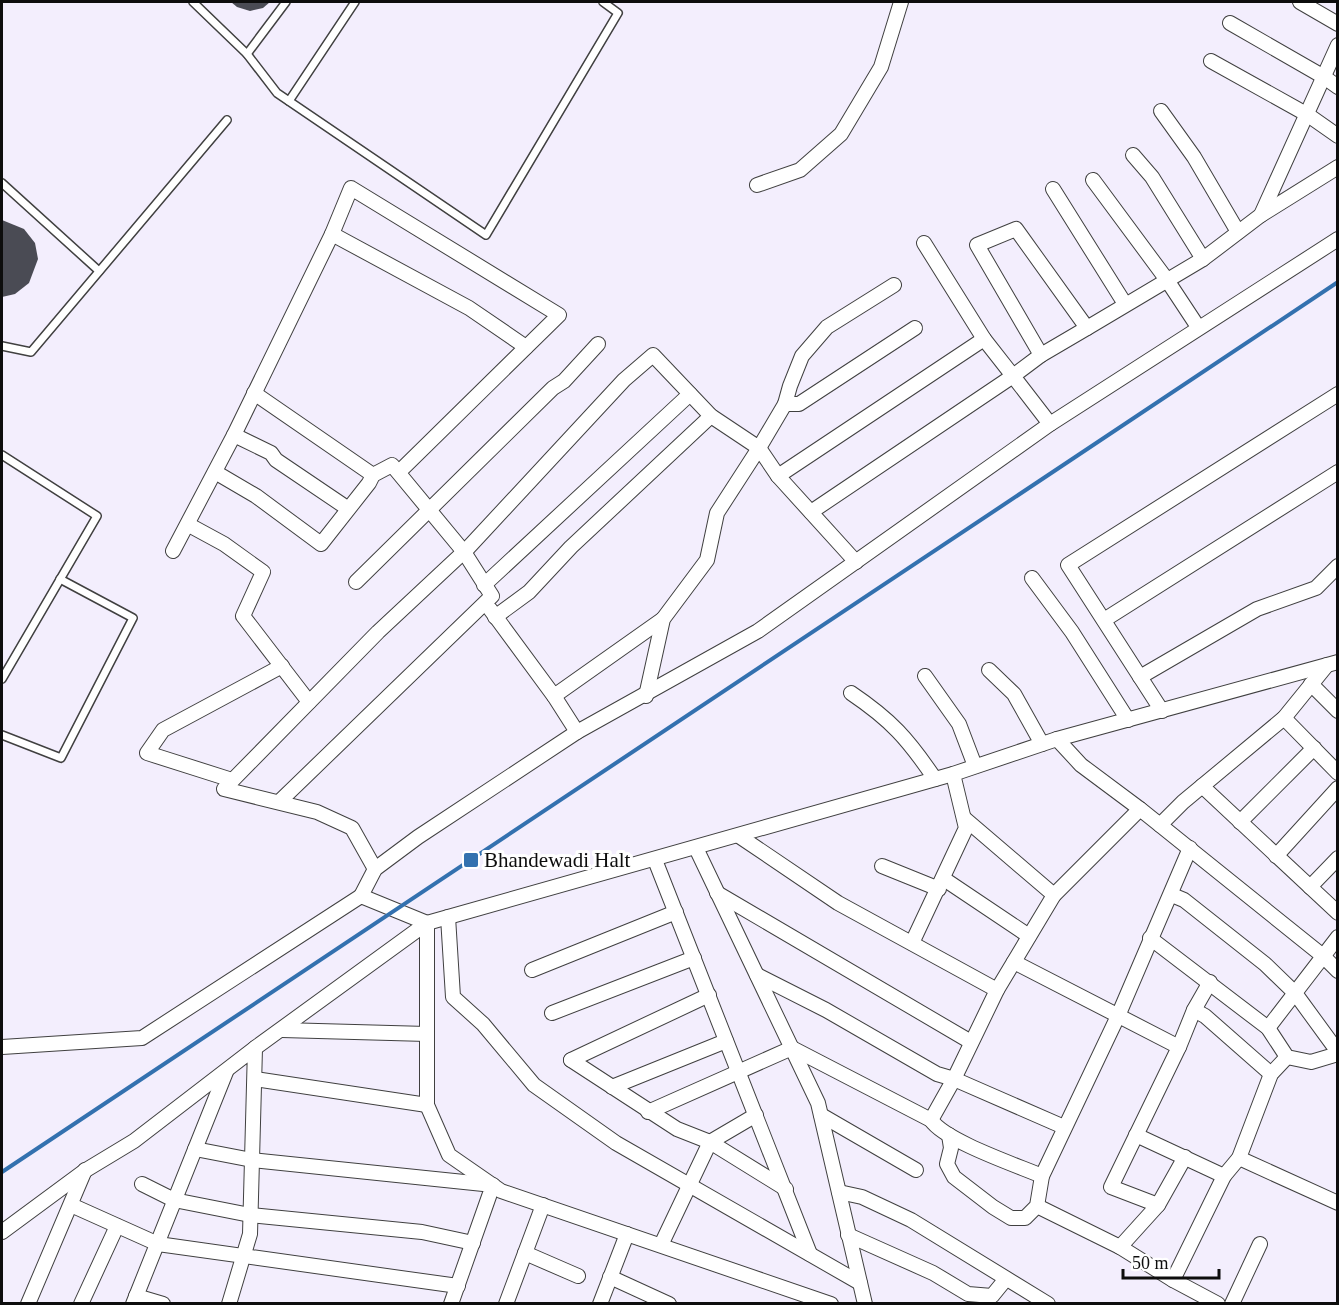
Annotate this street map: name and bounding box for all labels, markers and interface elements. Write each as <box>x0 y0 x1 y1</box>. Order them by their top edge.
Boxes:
place label: Bhandewadi Halt <box>484 848 631 872</box>
marker: Bhandewadi Halt <box>462 851 480 869</box>
scale bar <box>1123 1242 1219 1280</box>
text: 50 m <box>1132 1253 1169 1273</box>

